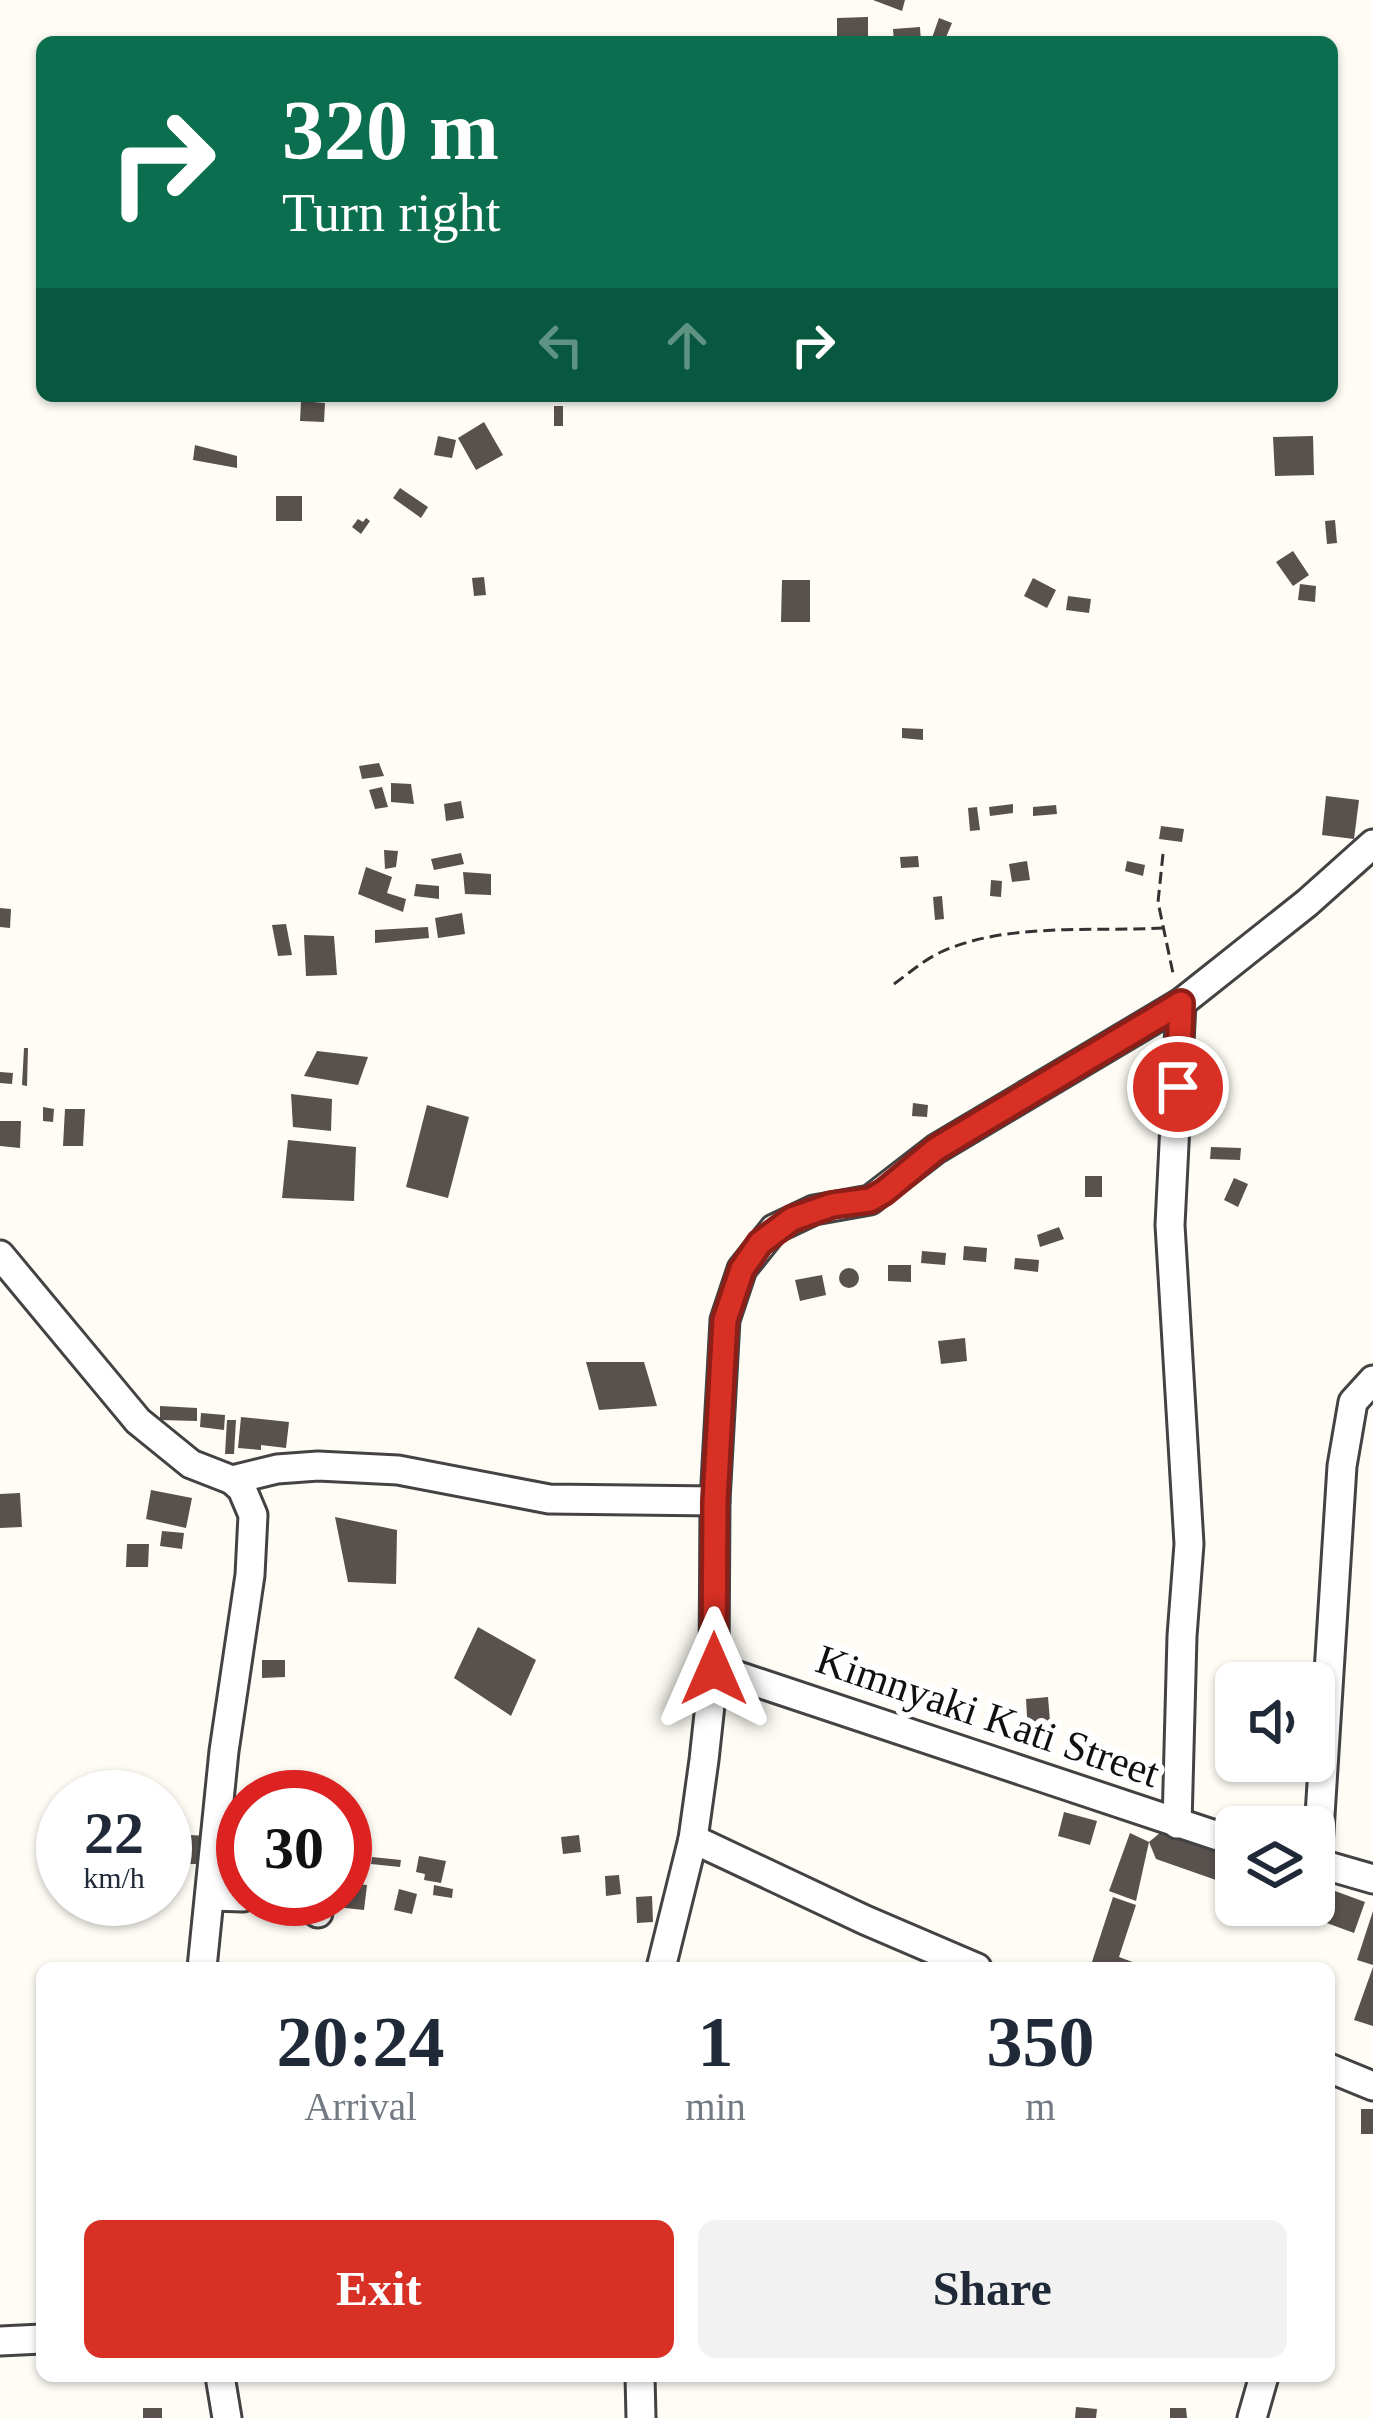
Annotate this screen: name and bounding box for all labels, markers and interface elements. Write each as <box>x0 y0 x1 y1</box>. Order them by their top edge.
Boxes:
icon: right <box>84 84 240 240</box>
text: 320 m <box>282 84 499 177</box>
text: Turn right <box>282 183 501 243</box>
icon: left <box>528 312 594 378</box>
icon: ahead <box>654 312 720 378</box>
icon: right <box>780 312 846 378</box>
pin <box>1127 1036 1229 1138</box>
icon: arrive <box>1145 1054 1211 1120</box>
position arrow <box>651 1606 777 1732</box>
street label: Kimnyaki Kati Street <box>811 1636 1166 1796</box>
map controls <box>1215 1662 1335 1926</box>
button: sound <box>1215 1662 1335 1782</box>
speed limit sign: 30 <box>216 1770 372 1926</box>
text: 22 <box>84 1800 144 1866</box>
button: layers <box>1215 1806 1335 1926</box>
text: km/h <box>83 1861 145 1894</box>
text: 20:24 <box>277 2002 445 2082</box>
text: 1 <box>697 2002 733 2082</box>
text: 350 <box>986 2002 1094 2082</box>
text: Arrival <box>304 2085 417 2128</box>
text: min <box>685 2085 746 2128</box>
text: m <box>1025 2085 1056 2128</box>
button: Exit <box>84 2220 674 2358</box>
button: Share <box>698 2220 1287 2358</box>

